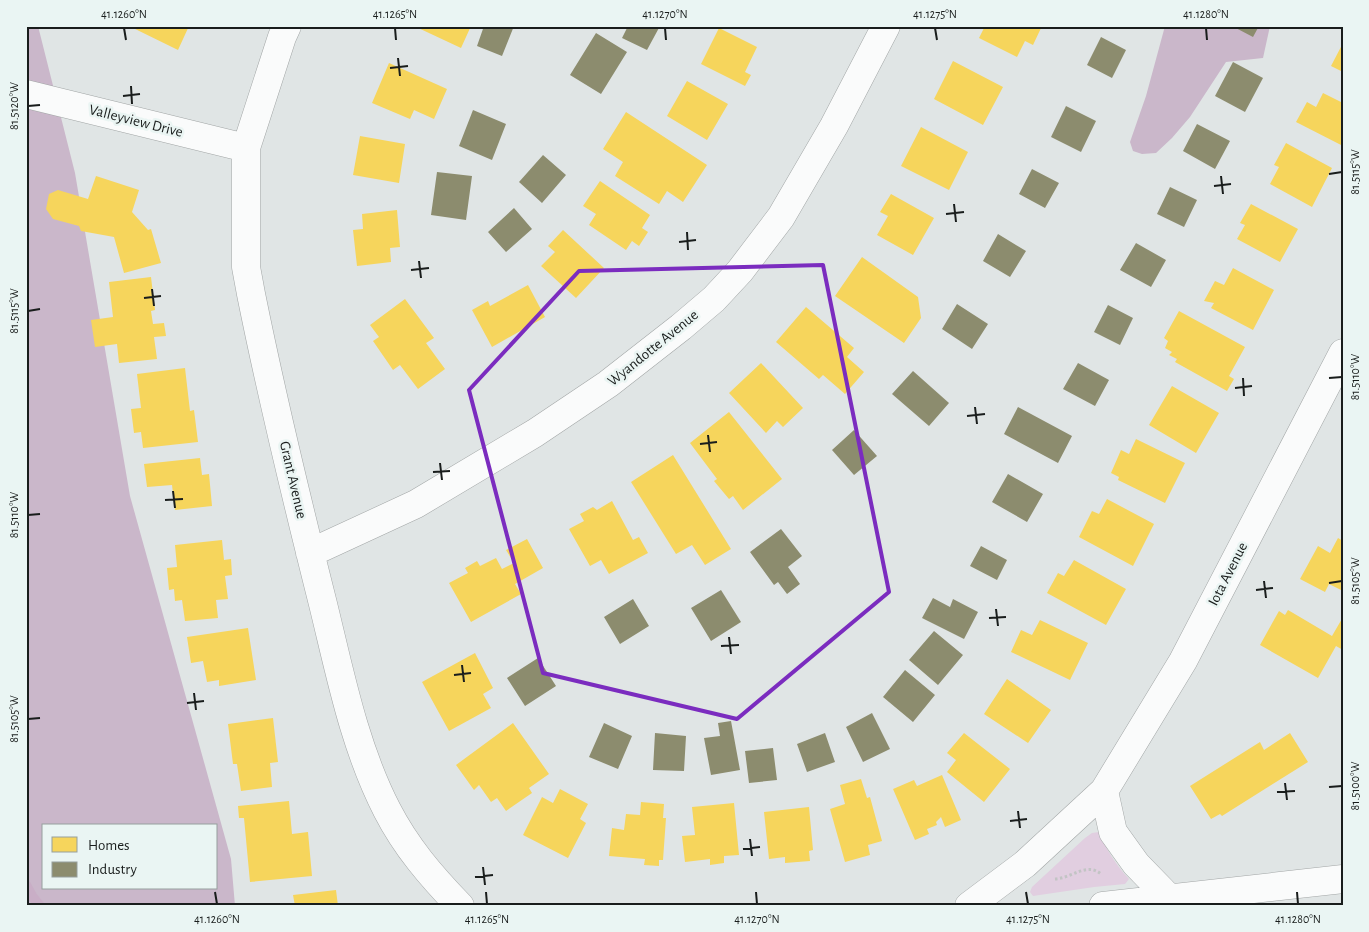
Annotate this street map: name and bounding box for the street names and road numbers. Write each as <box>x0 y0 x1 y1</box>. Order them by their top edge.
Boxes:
street label: Valleyview Drive <box>88 102 184 140</box>
street label: Wyandotte Avenue <box>605 307 701 389</box>
street label: Grant Avenue <box>277 440 309 520</box>
street label: Iota Avenue <box>1206 540 1250 608</box>

